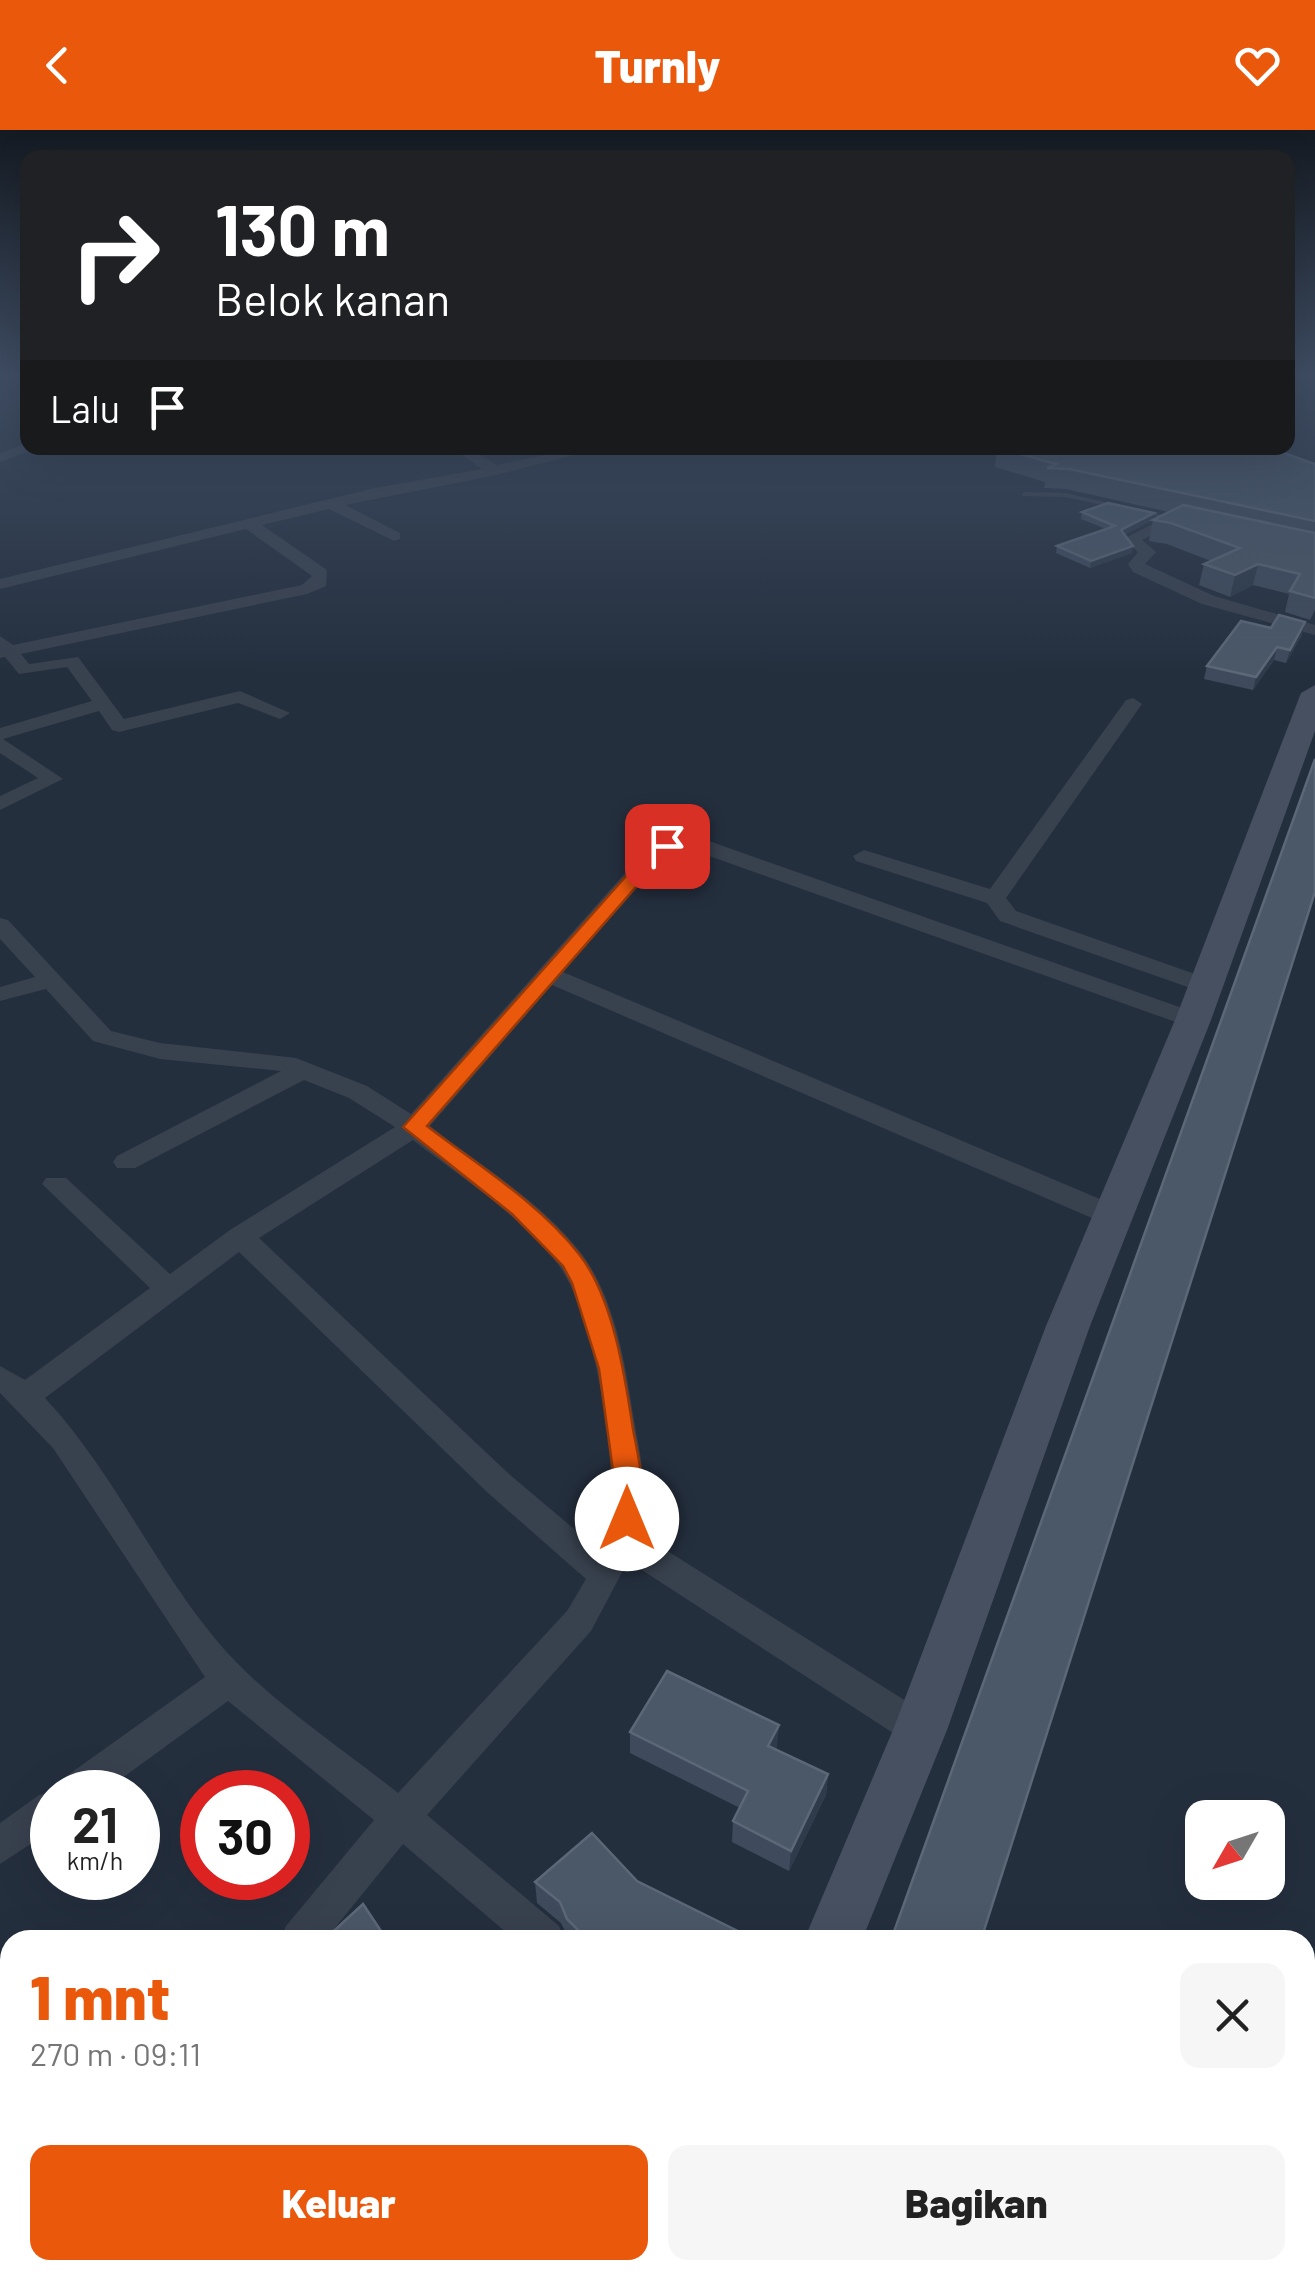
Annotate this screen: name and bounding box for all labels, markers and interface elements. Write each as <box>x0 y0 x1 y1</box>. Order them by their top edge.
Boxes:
icon: back <box>30 38 85 93</box>
text: Turnly <box>595 38 720 92</box>
icon: heart <box>1230 38 1285 93</box>
text: 130 m <box>215 186 390 270</box>
icon: right <box>50 190 180 320</box>
text: Belok kanan <box>215 271 450 325</box>
icon: arrive <box>140 380 195 435</box>
text: Lalu <box>50 385 120 431</box>
pin <box>625 804 710 889</box>
icon: arrive <box>640 819 695 874</box>
position arrow <box>575 1467 679 1571</box>
speed limit sign: 30 <box>180 1770 310 1900</box>
text: 21 <box>72 1793 118 1853</box>
north arrow <box>1185 1800 1285 1900</box>
map controls <box>1185 1800 1285 1900</box>
text: km/h <box>67 1845 123 1875</box>
text: 1 mnt <box>30 1960 170 2032</box>
button: close <box>1180 1963 1285 2068</box>
text: 270 m · 09:11 <box>30 2034 201 2072</box>
button: Keluar <box>30 2145 648 2260</box>
button: Bagikan <box>668 2145 1285 2260</box>

